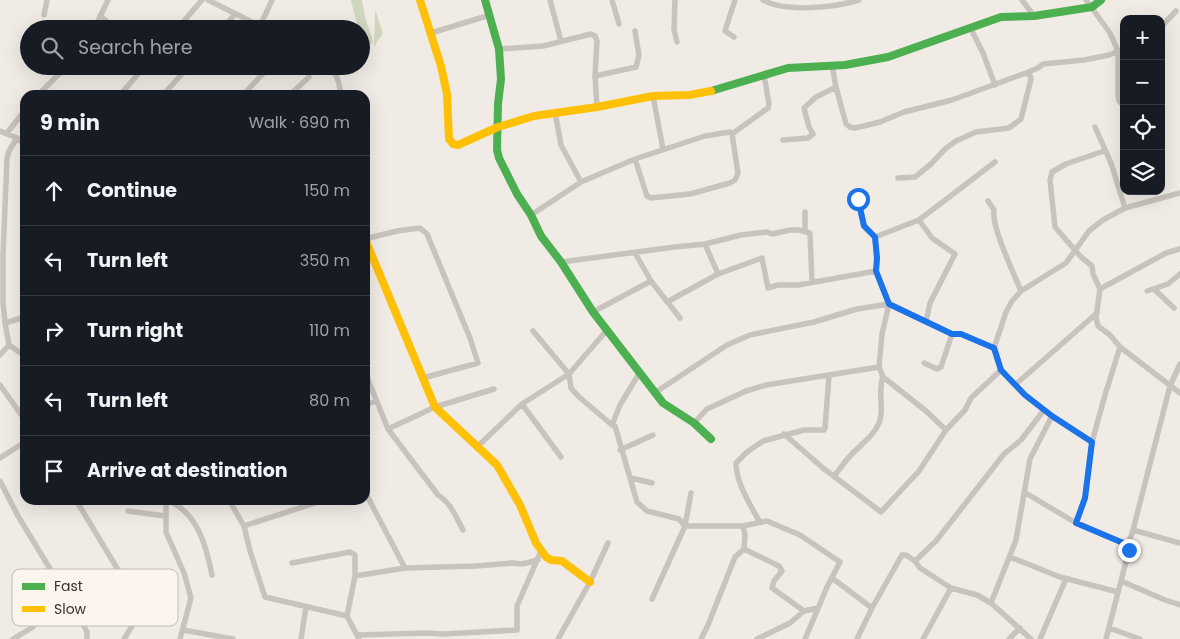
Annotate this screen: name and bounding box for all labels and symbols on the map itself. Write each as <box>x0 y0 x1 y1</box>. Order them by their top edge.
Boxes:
route start <box>847 188 870 211</box>
route end <box>1118 539 1141 562</box>
legend <box>12 569 178 626</box>
text: Fast <box>54 576 83 596</box>
text: Slow <box>54 599 87 619</box>

